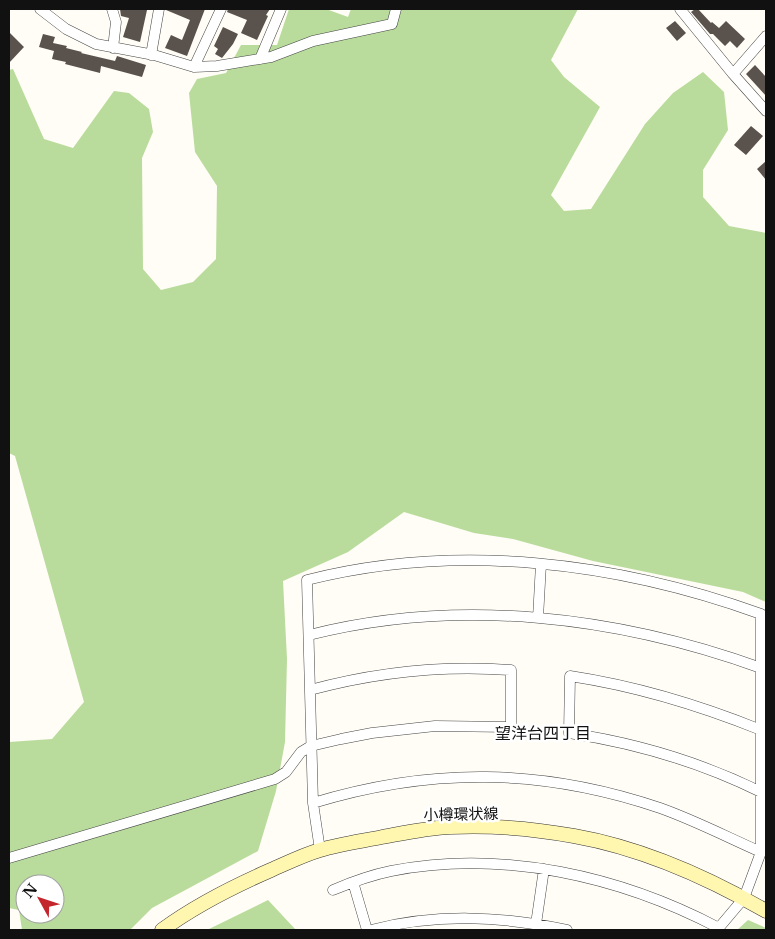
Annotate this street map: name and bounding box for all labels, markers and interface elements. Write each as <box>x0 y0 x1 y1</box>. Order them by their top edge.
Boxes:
district label: 望洋台四丁目 <box>495 723 591 743</box>
street label: 小樽環状線 <box>423 804 499 824</box>
north arrow <box>15 874 65 924</box>
text: N <box>19 880 41 901</box>

